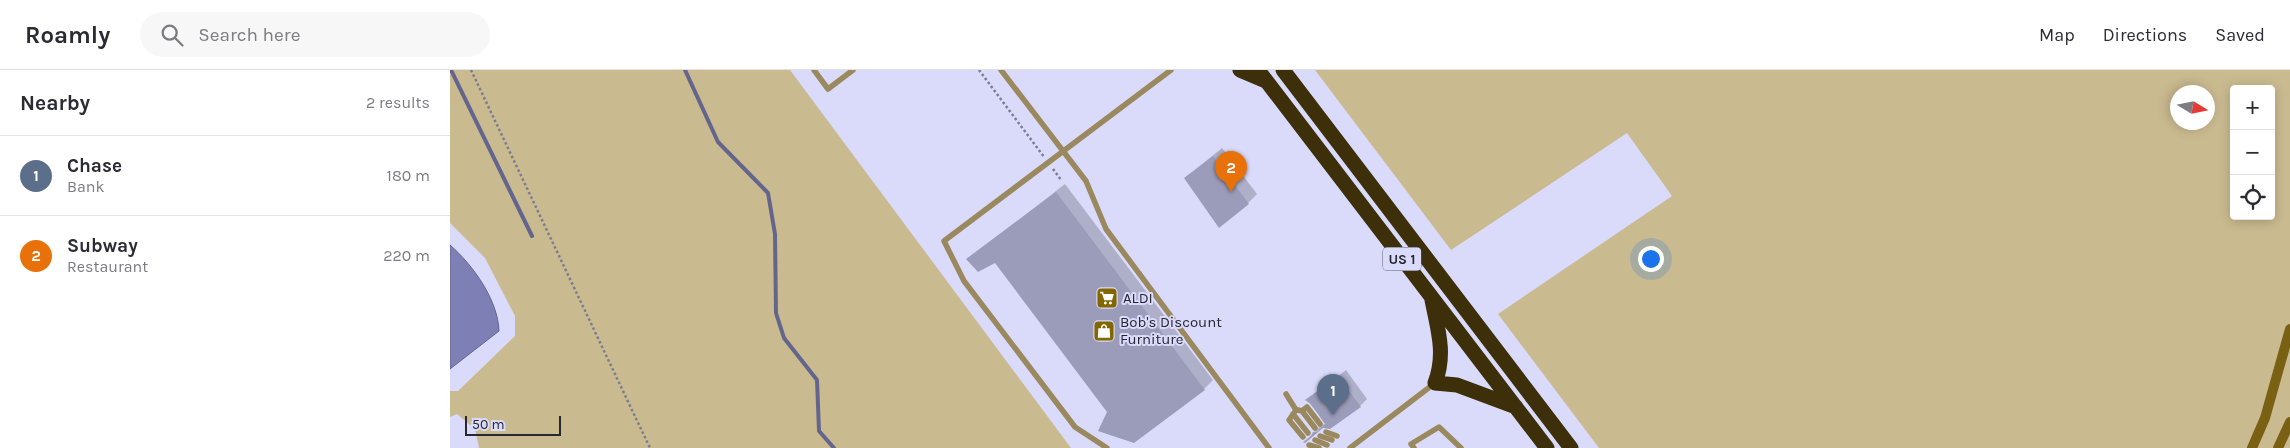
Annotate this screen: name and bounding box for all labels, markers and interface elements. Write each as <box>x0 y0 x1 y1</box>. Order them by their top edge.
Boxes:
search box <box>140 12 490 57</box>
text: Roamly <box>25 21 110 49</box>
icon: search <box>158 21 186 49</box>
text: Search here <box>198 24 300 46</box>
text: Map <box>2039 24 2075 46</box>
text: Directions <box>2103 24 2187 46</box>
text: Saved <box>2215 24 2265 46</box>
north arrow <box>2170 85 2215 130</box>
map controls <box>2230 85 2275 220</box>
button: + <box>2230 85 2275 130</box>
text: Nearby <box>20 91 90 115</box>
text: 2 results <box>366 93 430 112</box>
button: − <box>2230 130 2275 175</box>
pin: 2 <box>1215 151 1247 192</box>
text: Chase <box>67 155 122 177</box>
text: 1 <box>33 166 39 185</box>
text: 180 m <box>387 166 430 185</box>
button: locate <box>2230 175 2275 220</box>
text: Bank <box>67 177 104 196</box>
text: Subway <box>67 235 138 257</box>
text: 2 <box>31 246 41 265</box>
text: 220 m <box>383 246 430 265</box>
your location <box>1638 246 1664 272</box>
road number: US 1 <box>1383 248 1421 270</box>
text: Restaurant <box>67 257 148 276</box>
supermarket icon: ALDI <box>1095 286 1119 310</box>
place label: ALDI <box>1123 289 1153 307</box>
place label: Bob's Discount Furniture <box>1120 313 1222 348</box>
shop icon: Bob's Discount Furniture <box>1092 319 1116 343</box>
pin: 1 <box>1317 374 1349 415</box>
scale bar <box>465 413 561 436</box>
text: 50 m <box>472 416 505 433</box>

